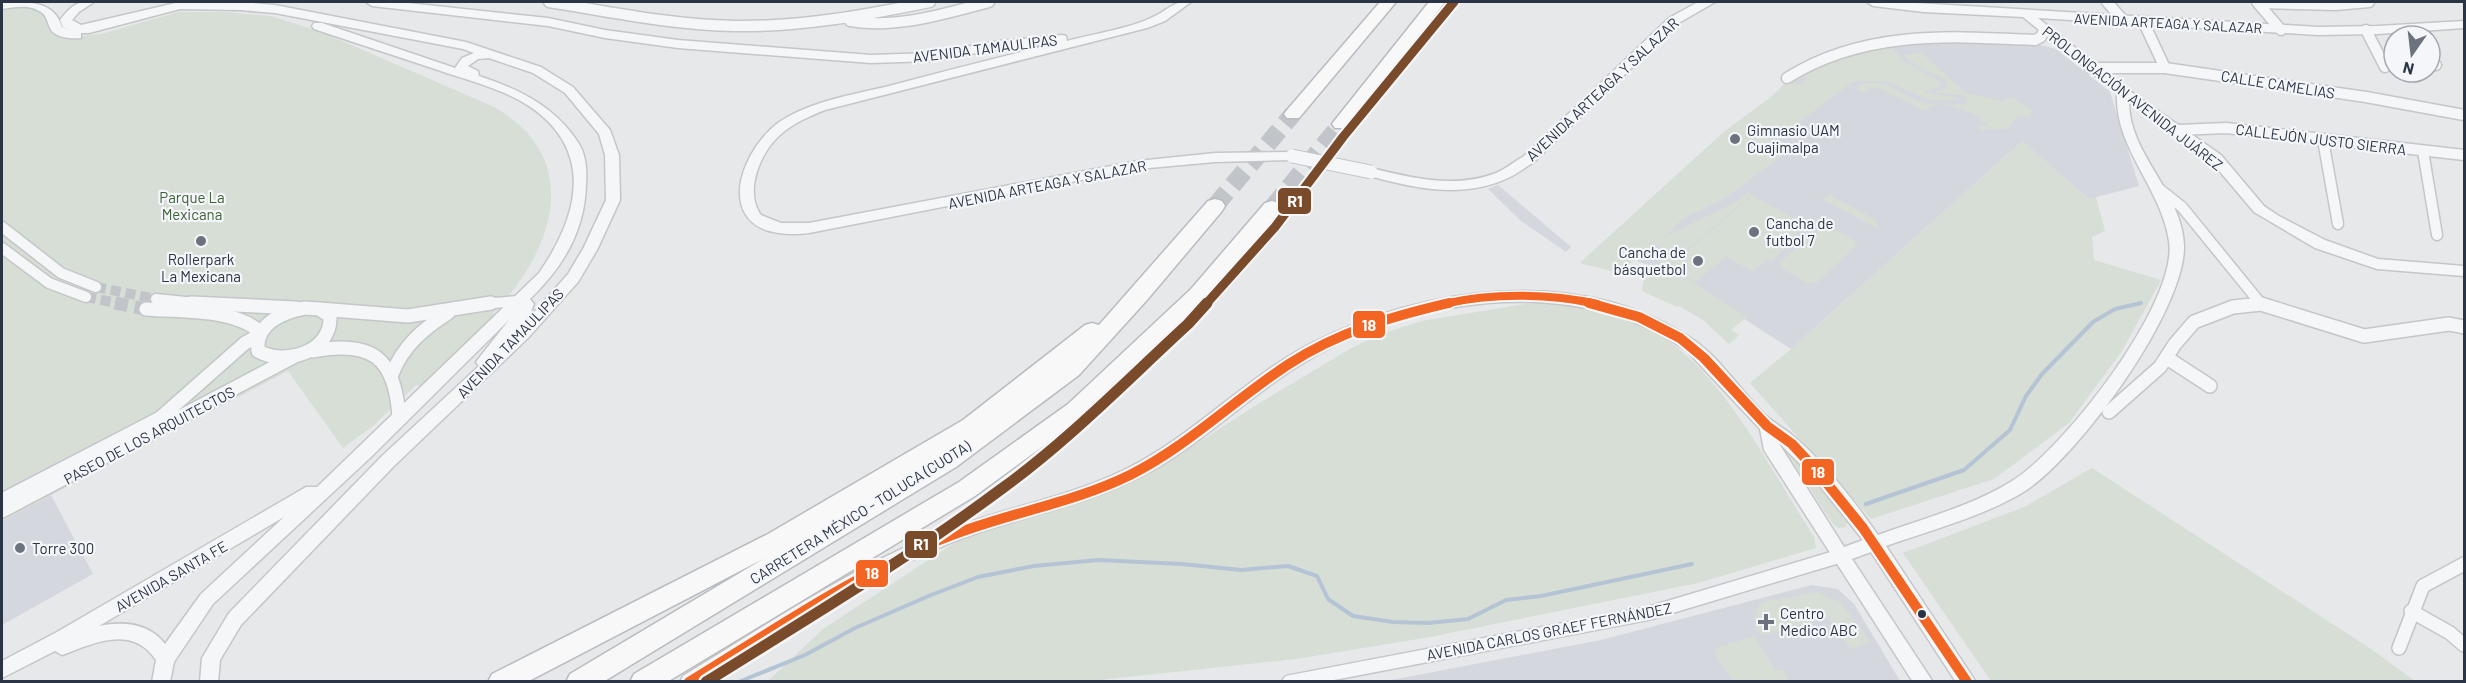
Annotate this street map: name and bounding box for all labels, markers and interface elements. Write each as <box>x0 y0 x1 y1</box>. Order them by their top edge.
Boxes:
street label: AVENIDA ARTEAGA Y SALAZAR <box>2074 10 2262 36</box>
street label: AVENIDA ARTEAGA Y SALAZAR <box>1522 14 1682 164</box>
street label: PROLONGACIÓN AVENIDA JUÁREZ <box>2039 22 2227 174</box>
north arrow <box>2382 24 2442 84</box>
street label: AVENIDA TAMAULIPAS <box>912 30 1058 66</box>
text: N <box>2401 59 2416 80</box>
street label: CALLE CAMELIAS <box>2220 66 2336 102</box>
street label: CALLEJÓN JUSTO SIERRA <box>2235 120 2407 158</box>
place label: Gimnasio UAM Cuajimalpa <box>1747 121 1840 156</box>
marker: Gimnasio UAM Cuajimalpa <box>1728 132 1742 146</box>
street label: AVENIDA ARTEAGA Y SALAZAR <box>946 156 1148 212</box>
line badge: R1 <box>1277 187 1312 215</box>
park label: Parque La Mexicana <box>159 188 225 223</box>
text: R1 <box>1287 191 1303 210</box>
place label: Cancha de futbol 7 <box>1766 214 1833 249</box>
marker: Cancha de futbol 7 <box>1747 225 1761 239</box>
marker: Rollerpark La Mexicana <box>194 234 208 248</box>
place label: Cancha de básquetbol <box>1614 243 1686 278</box>
place label: Rollerpark La Mexicana <box>161 250 241 285</box>
marker: Cancha de básquetbol <box>1691 254 1705 268</box>
street label: AVENIDA TAMAULIPAS <box>453 284 567 402</box>
line badge: 18 <box>1352 310 1386 339</box>
text: 18 <box>1362 315 1377 334</box>
street label: PASEO DE LOS ARQUITECTOS <box>60 382 238 488</box>
street label: CARRETERA MÉXICO - TOLUCA (CUOTA) <box>746 436 974 588</box>
line badge: 18 <box>1801 458 1835 486</box>
text: 18 <box>1811 462 1826 481</box>
line badge: R1 <box>904 530 938 559</box>
text: R1 <box>913 534 929 553</box>
street label: AVENIDA SANTA FE <box>112 537 230 615</box>
place label: Torre 300 <box>32 539 94 557</box>
marker: Torre 300 <box>13 541 27 555</box>
line badge: 18 <box>855 559 889 588</box>
text: 18 <box>865 563 879 582</box>
street label: AVENIDA CARLOS GRAEF FERNÁNDEZ <box>1425 598 1673 664</box>
place label: Centro Medico ABC <box>1780 604 1857 639</box>
unlabelled marker <box>1916 608 1928 620</box>
marker: Centro Medico ABC <box>1757 613 1775 631</box>

